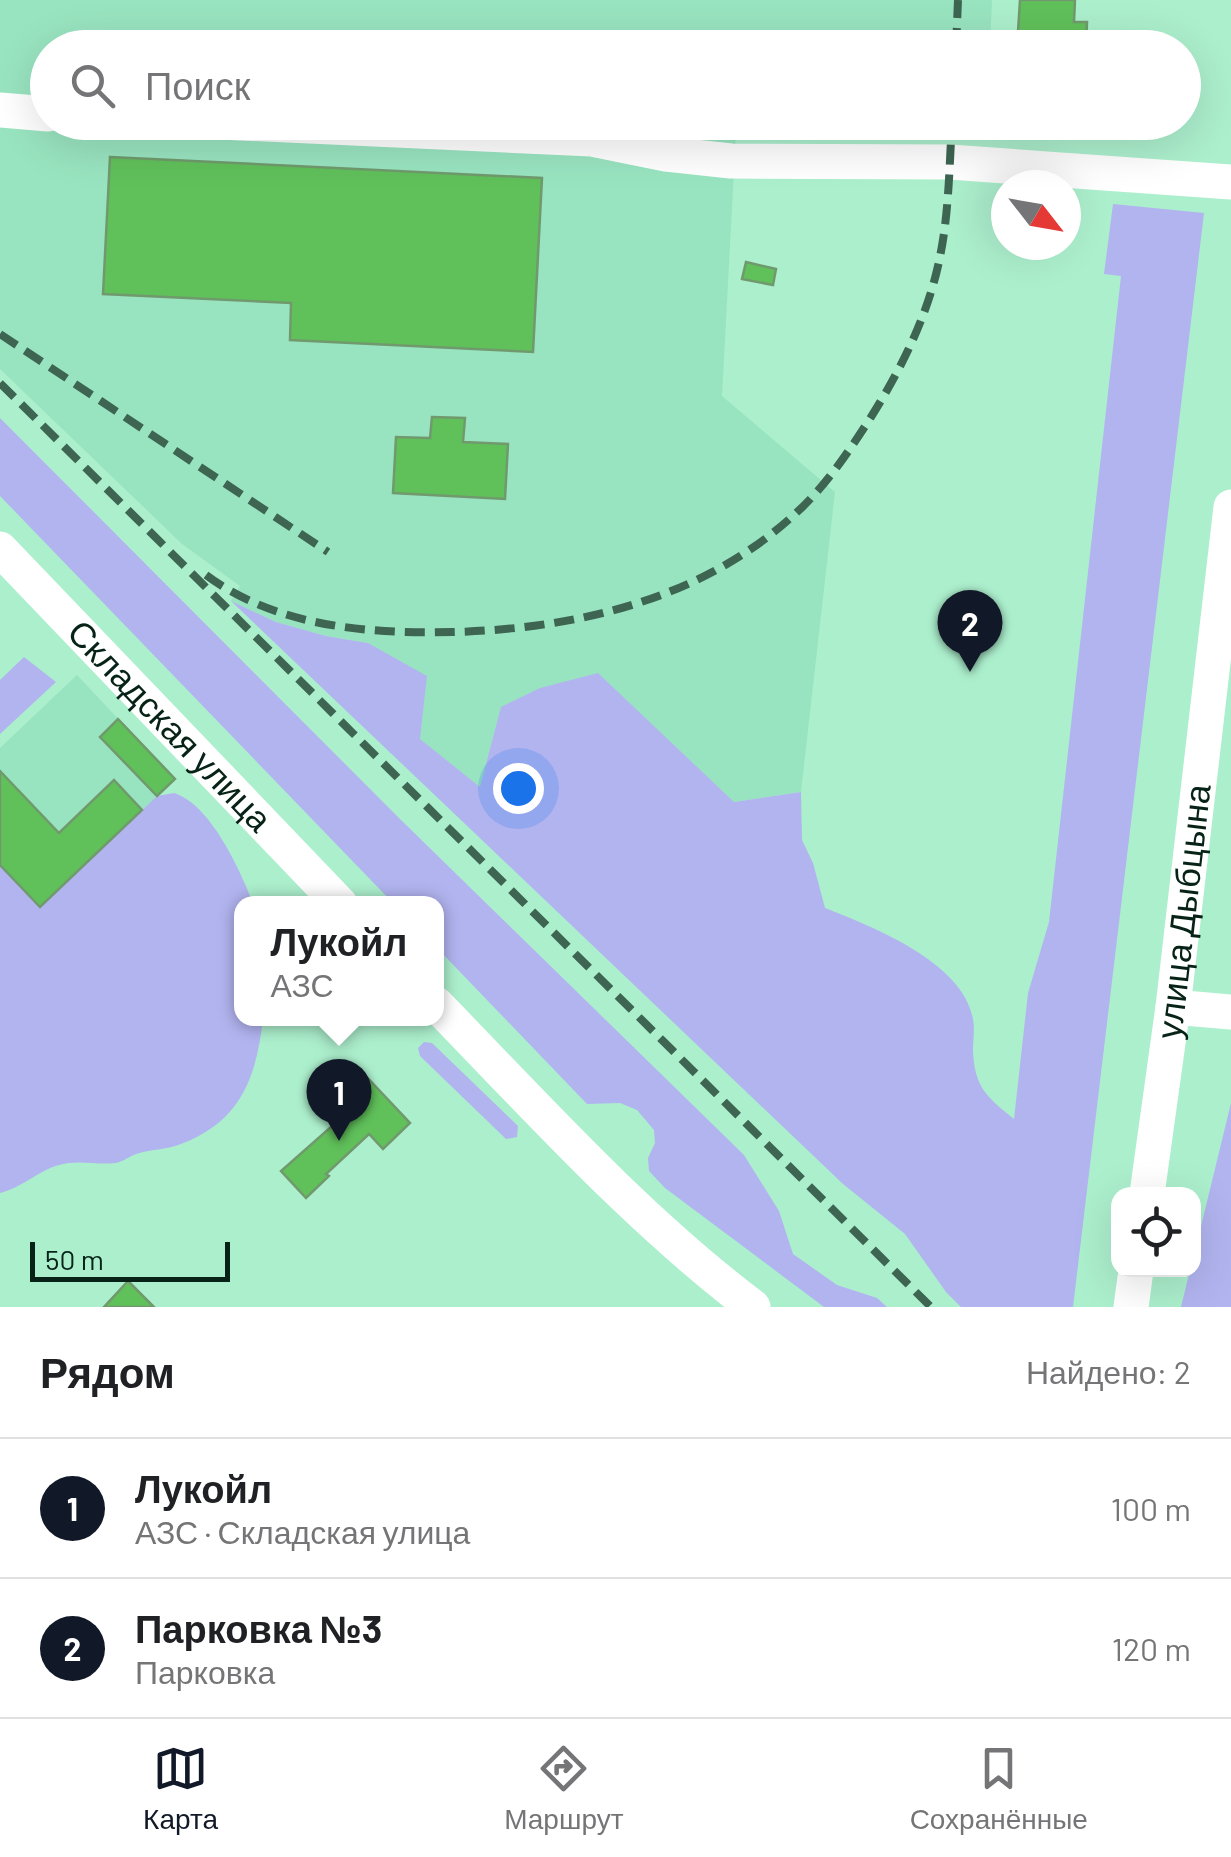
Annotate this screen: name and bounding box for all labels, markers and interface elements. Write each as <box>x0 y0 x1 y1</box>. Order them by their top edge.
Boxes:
search box <box>30 30 1201 140</box>
icon: search <box>65 58 120 113</box>
text: Поиск <box>145 62 250 108</box>
north arrow <box>991 170 1081 260</box>
pin: 2 <box>938 590 1002 672</box>
street label: Складская улица <box>60 610 282 839</box>
your location <box>493 763 544 814</box>
street label: улица Дыбцына <box>1146 781 1218 1041</box>
popup <box>234 896 444 1026</box>
text: Лукойл <box>270 918 408 964</box>
text: АЗС <box>270 965 334 1003</box>
pin: 1 <box>306 1058 372 1141</box>
map controls <box>1111 1187 1201 1277</box>
button: locate <box>1111 1187 1201 1277</box>
scale bar <box>30 1237 230 1282</box>
text: 50 m <box>45 1242 104 1276</box>
text: Рядом <box>40 1346 175 1396</box>
text: Найдено: 2 <box>1026 1352 1191 1390</box>
text: Лукойл <box>135 1465 272 1511</box>
text: 1 <box>67 1489 78 1527</box>
text: 100 m <box>1111 1489 1191 1527</box>
text: АЗС · Складская улица <box>135 1512 470 1550</box>
text: Парковка №3 <box>135 1605 382 1651</box>
text: 2 <box>64 1629 81 1667</box>
text: 120 m <box>1112 1629 1191 1667</box>
text: Парковка <box>135 1652 275 1690</box>
tab: Карта <box>143 1741 218 1836</box>
tab: Маршрут <box>504 1741 623 1836</box>
tab: Сохранённые <box>910 1741 1088 1836</box>

